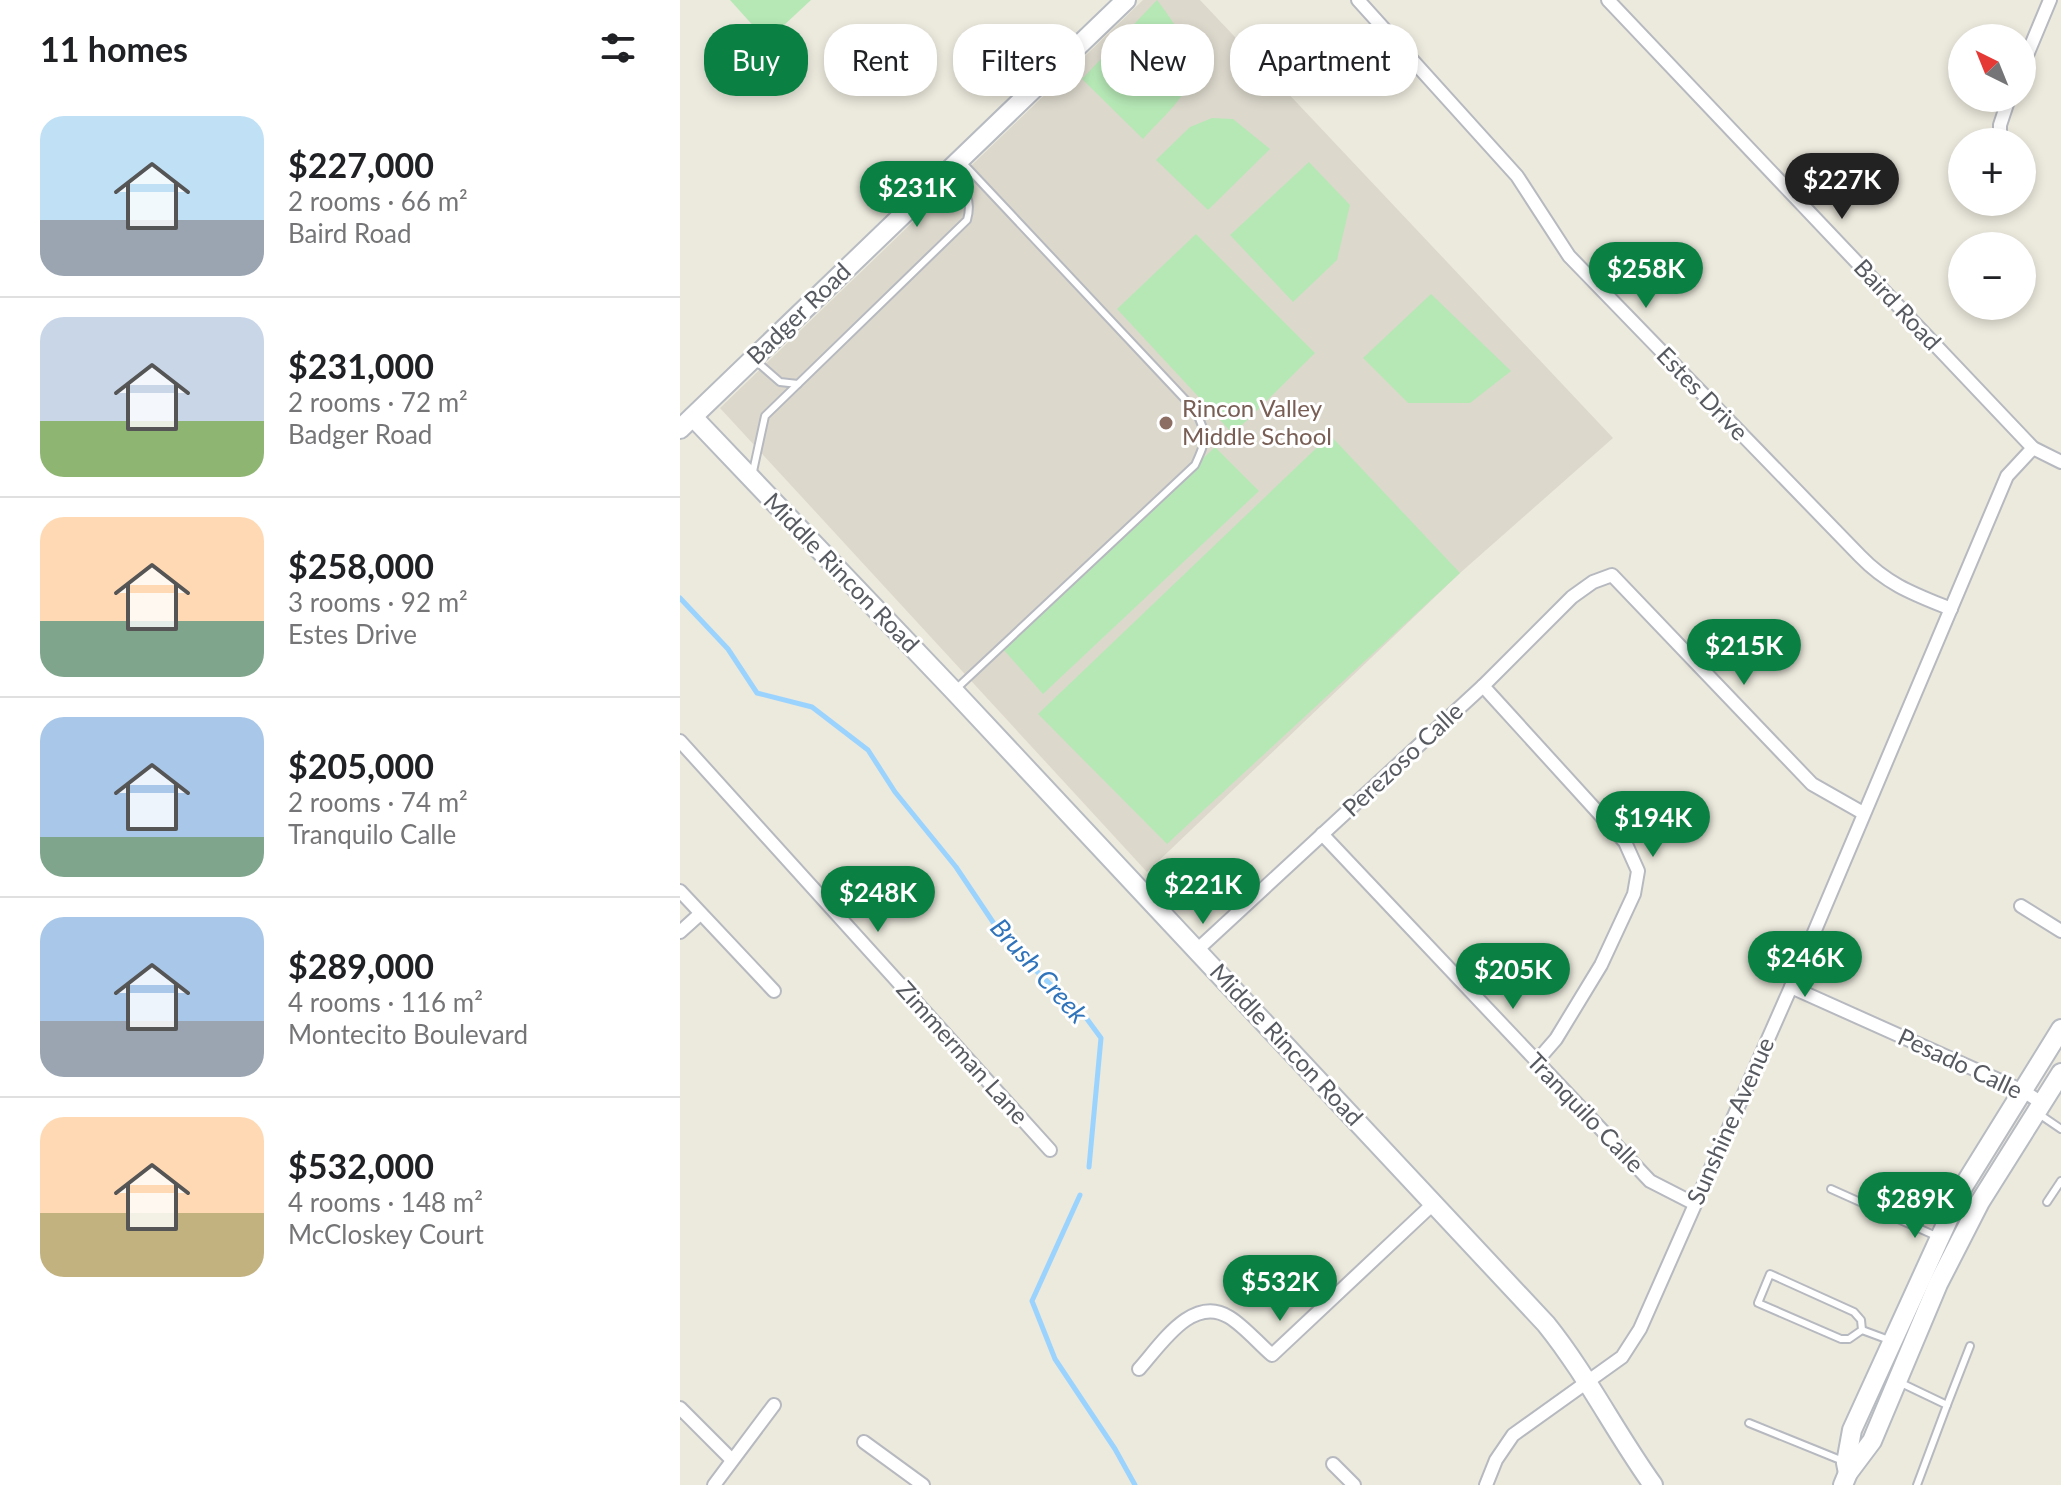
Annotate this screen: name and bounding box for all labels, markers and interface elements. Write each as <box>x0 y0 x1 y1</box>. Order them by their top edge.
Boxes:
chip: Buy <box>704 24 808 96</box>
chip: Rent <box>824 24 937 96</box>
chip: Filters <box>953 24 1085 96</box>
chip: New <box>1101 24 1214 96</box>
chip: Apartment <box>1230 24 1418 96</box>
north arrow <box>1948 24 2036 112</box>
map controls <box>1948 24 2036 320</box>
icon: filters <box>596 26 640 70</box>
text: 11 homes <box>40 28 188 69</box>
button: + <box>1948 128 2036 216</box>
text: $227,000 <box>288 144 434 185</box>
icon: home <box>104 148 200 244</box>
pin: $227K <box>1786 153 1898 221</box>
pin: $231K <box>861 161 973 229</box>
text: $227K <box>1803 163 1881 195</box>
text: $231K <box>878 171 956 203</box>
text: 2 rooms · 66 m² <box>288 185 468 217</box>
text: Baird Road <box>288 217 412 249</box>
button: − <box>1948 232 2036 320</box>
pin: $258K <box>1590 242 1702 310</box>
text: $258K <box>1607 252 1685 284</box>
street label: Baird Road <box>1849 252 1948 356</box>
street label: Badger Road <box>740 256 856 370</box>
street label: Estes Drive <box>1651 340 1755 446</box>
text: $231,000 <box>288 345 434 386</box>
icon: home <box>104 349 200 445</box>
text: 2 rooms · 72 m² <box>288 386 468 418</box>
place label: Rincon Valley Middle School <box>1182 393 1332 450</box>
marker: Rincon Valley Middle School <box>1157 414 1175 432</box>
text: Badger Road <box>288 418 432 450</box>
street label: Middle Rincon Road <box>758 486 926 658</box>
text: $258,000 <box>288 545 434 586</box>
icon: home <box>104 549 200 645</box>
text: 3 rooms · 92 m² <box>288 586 468 618</box>
text: Estes Drive <box>288 618 417 650</box>
pin: $215K <box>1688 619 1800 687</box>
text: $215K <box>1705 629 1783 661</box>
street label: Perezoso Calle <box>1336 696 1468 822</box>
text: $205,000 <box>288 745 434 786</box>
icon: home <box>104 749 200 845</box>
text: 2 rooms · 74 m² <box>288 786 468 818</box>
pin: $194K <box>1597 791 1709 859</box>
text: $194K <box>1614 801 1692 833</box>
text: Tranquilo Calle <box>288 818 456 850</box>
pin: $221K <box>1147 858 1259 926</box>
pin: $248K <box>822 866 934 934</box>
text: $221K <box>1164 868 1242 900</box>
text: $248K <box>839 876 917 908</box>
water label: Brush Creek <box>984 911 1096 1030</box>
pin: $246K <box>1749 931 1861 999</box>
text: $246K <box>1766 941 1844 973</box>
pin: $205K <box>1457 943 1569 1011</box>
text: $289,000 <box>288 945 434 986</box>
icon: home <box>104 949 200 1045</box>
text: $205K <box>1474 953 1552 985</box>
street label: Middle Rincon Road <box>1205 957 1370 1131</box>
street label: Zimmerman Lane <box>891 974 1035 1130</box>
text: 4 rooms · 116 m² <box>288 986 483 1018</box>
text: Montecito Boulevard <box>288 1018 528 1050</box>
street label: Pesado Calle <box>1894 1021 2027 1104</box>
street label: Sunshine Avenue <box>1680 1032 1779 1208</box>
street label: Tranquilo Calle <box>1522 1046 1650 1178</box>
text: $532,000 <box>288 1145 434 1186</box>
icon: home <box>104 1149 200 1245</box>
pin: $289K <box>1859 1172 1971 1240</box>
text: $289K <box>1876 1182 1954 1214</box>
text: 4 rooms · 148 m² <box>288 1186 483 1218</box>
text: McCloskey Court <box>288 1218 484 1250</box>
pin: $532K <box>1224 1255 1336 1323</box>
text: $532K <box>1241 1265 1319 1297</box>

